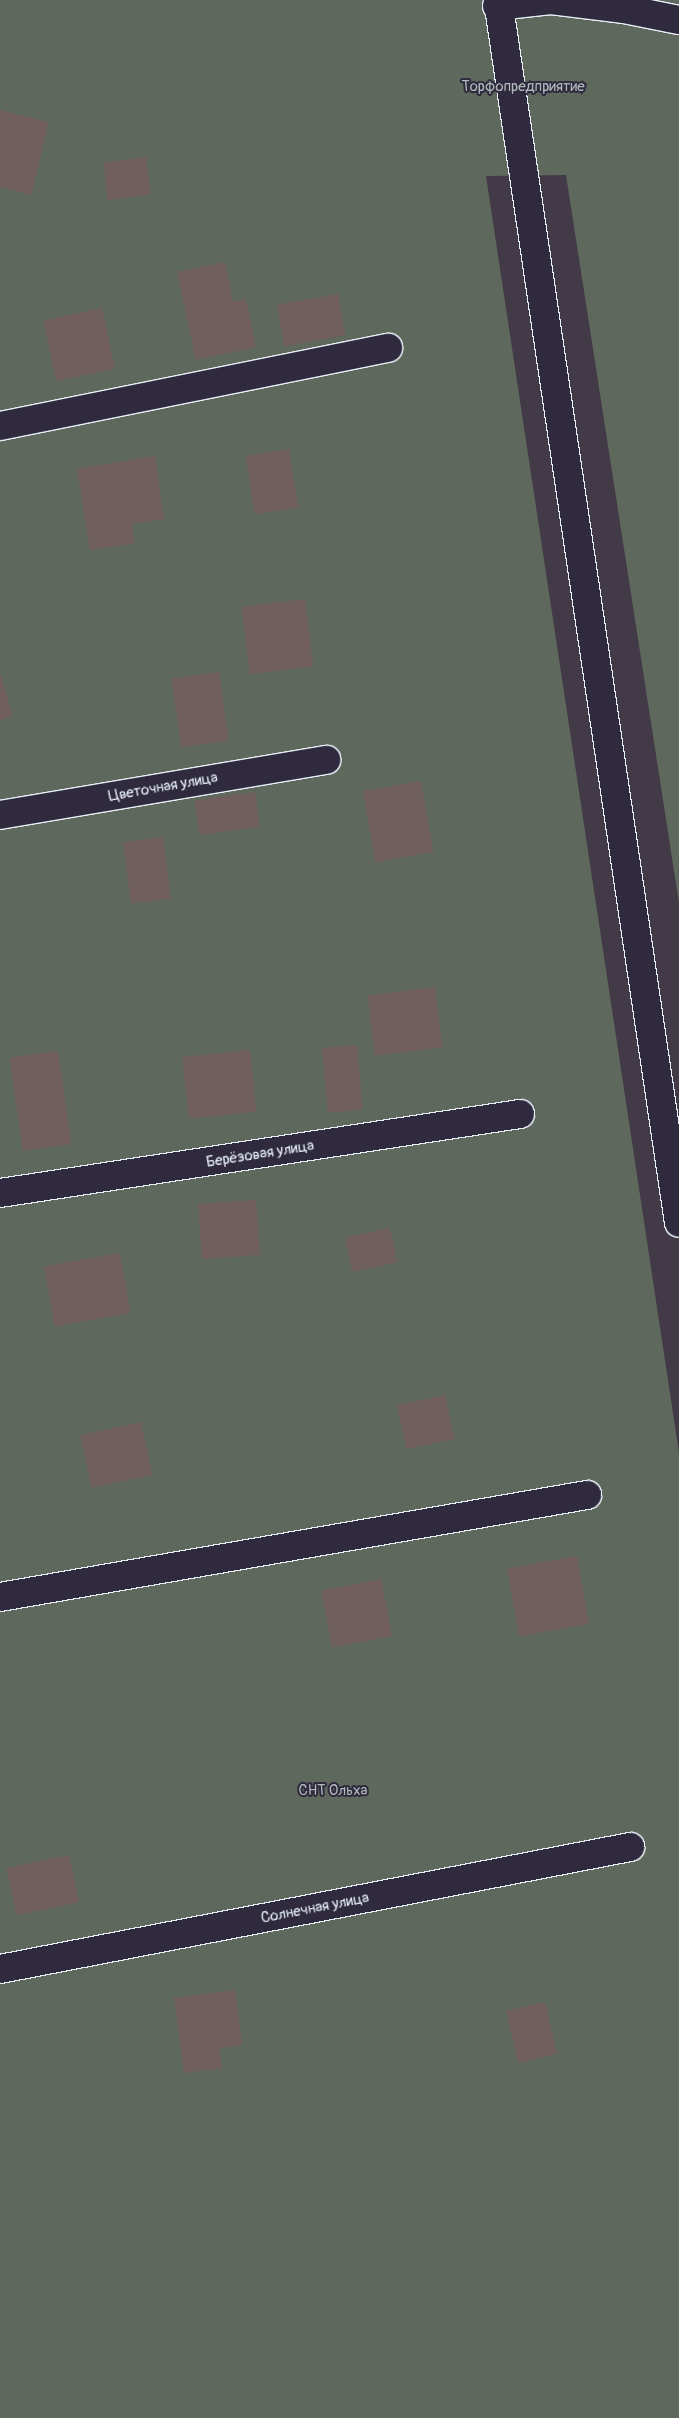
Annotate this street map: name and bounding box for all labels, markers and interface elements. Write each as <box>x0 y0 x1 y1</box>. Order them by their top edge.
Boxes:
park label: Торфопредприятие <box>461 78 585 96</box>
street label: Цветочная улица <box>107 769 219 805</box>
street label: Берёзовая улица <box>205 1137 315 1171</box>
park label: СНТ Ольха <box>298 1782 368 1800</box>
street label: Солнечная улица <box>259 1889 371 1927</box>

